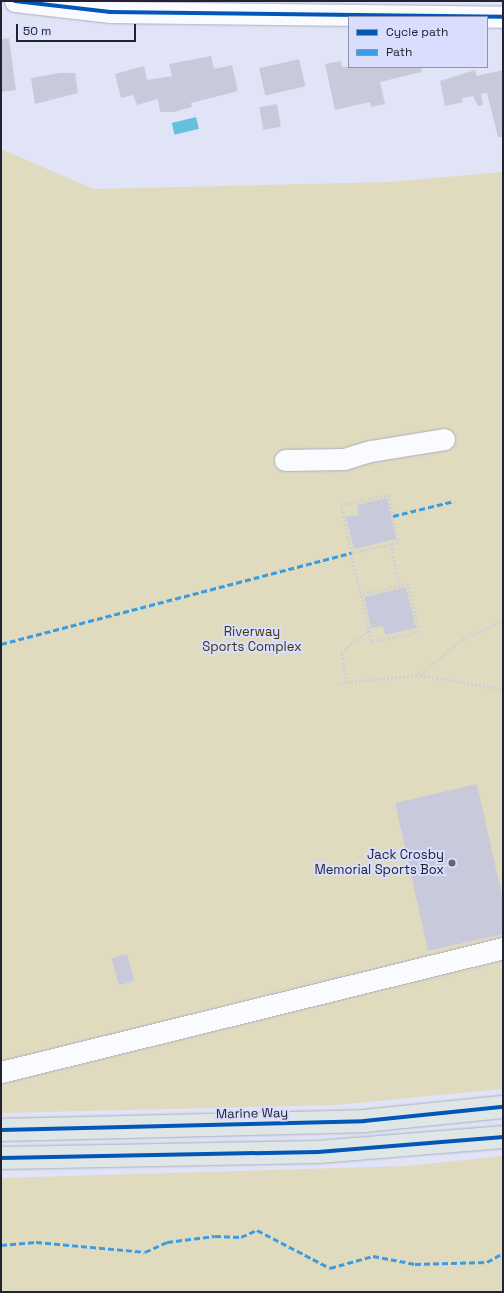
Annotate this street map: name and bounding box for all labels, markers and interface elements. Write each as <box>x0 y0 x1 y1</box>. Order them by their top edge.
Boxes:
scale bar <box>18 16 138 42</box>
legend <box>348 16 488 68</box>
text: 50 m <box>23 23 51 39</box>
text: Cycle path <box>386 24 448 40</box>
text: Path <box>386 44 412 60</box>
park label: Riverway Sports Complex <box>202 625 302 656</box>
place label: Jack Crosby Memorial Sports Box <box>314 848 444 879</box>
marker: Jack Crosby Memorial Sports Box <box>447 858 457 868</box>
street label: Marine Way <box>216 1106 288 1122</box>

